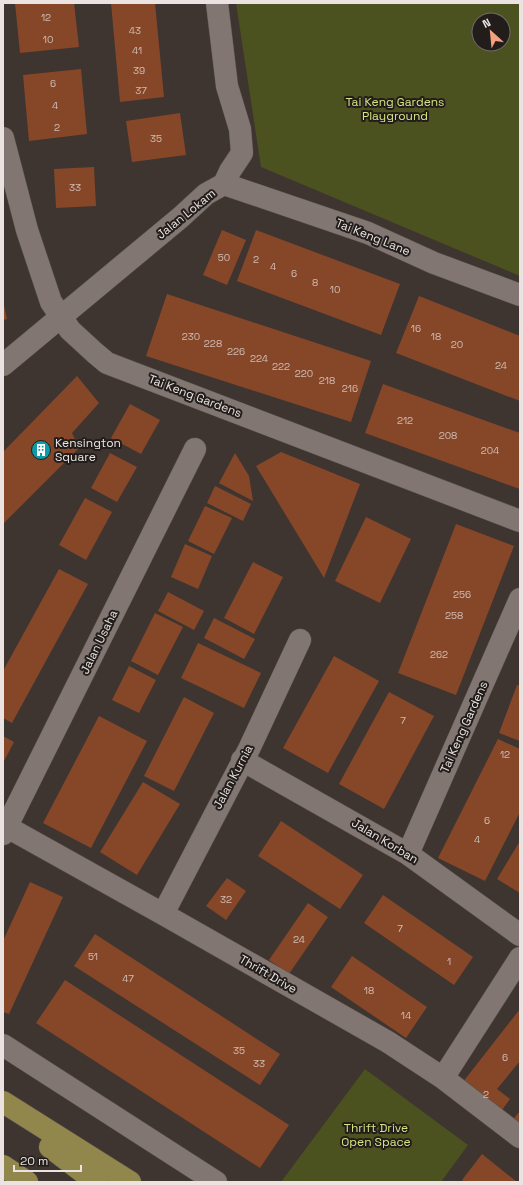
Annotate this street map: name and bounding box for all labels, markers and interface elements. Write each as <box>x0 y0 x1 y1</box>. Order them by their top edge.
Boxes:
house number: 12 <box>41 11 51 24</box>
north arrow <box>471 12 511 52</box>
text: N <box>480 15 493 31</box>
house number: 43 <box>129 24 141 37</box>
house number: 10 <box>43 33 53 46</box>
house number: 41 <box>132 44 142 57</box>
house number: 39 <box>133 64 145 77</box>
house number: 6 <box>50 77 56 90</box>
house number: 37 <box>135 84 147 97</box>
park label: Tai Keng Gardens Playground <box>346 94 444 124</box>
house number: 4 <box>52 99 58 112</box>
house number: 2 <box>54 121 60 134</box>
house number: 35 <box>150 132 162 145</box>
house number: 33 <box>69 181 81 194</box>
street label: Jalan Lokam <box>153 185 219 243</box>
street label: Tai Keng Lane <box>333 215 413 259</box>
house number: 50 <box>218 251 230 264</box>
house number: 2 <box>253 253 259 266</box>
house number: 4 <box>270 260 276 273</box>
house number: 6 <box>291 267 297 280</box>
house number: 8 <box>312 276 318 289</box>
house number: 10 <box>330 283 340 296</box>
house number: 16 <box>411 322 421 335</box>
house number: 230 <box>182 330 200 343</box>
house number: 18 <box>431 330 441 343</box>
house number: 228 <box>204 337 222 350</box>
house number: 20 <box>451 338 463 351</box>
house number: 226 <box>227 345 245 358</box>
house number: 224 <box>250 352 268 365</box>
house number: 24 <box>495 359 507 372</box>
house number: 222 <box>272 360 290 373</box>
house number: 220 <box>295 367 313 380</box>
street label: Tai Keng Gardens <box>146 371 244 421</box>
house number: 218 <box>319 374 335 387</box>
house number: 216 <box>342 382 358 395</box>
house number: 212 <box>397 414 413 427</box>
house number: 208 <box>439 429 457 442</box>
place label: Kensington Square <box>55 435 121 465</box>
building icon: Kensington Square <box>30 439 52 461</box>
house number: 204 <box>481 444 499 457</box>
house number: 256 <box>453 588 471 601</box>
street label: Jalan Usaha <box>77 607 121 677</box>
house number: 258 <box>445 609 463 622</box>
house number: 262 <box>430 648 448 661</box>
street label: Tai Keng Gardens <box>437 679 491 775</box>
house number: 7 <box>400 714 406 727</box>
street label: Jalan Kurnia <box>209 742 257 812</box>
house number: 12 <box>500 748 510 761</box>
house number: 6 <box>484 814 490 827</box>
street label: Jalan Korban <box>349 815 421 867</box>
house number: 4 <box>474 833 480 846</box>
house number: 32 <box>220 893 232 906</box>
house number: 7 <box>397 922 403 935</box>
house number: 24 <box>293 933 305 946</box>
house number: 51 <box>88 950 98 963</box>
street label: Thrift Drive <box>236 951 300 997</box>
house number: 1 <box>447 955 451 968</box>
house number: 47 <box>122 972 134 985</box>
house number: 18 <box>364 984 374 997</box>
house number: 14 <box>401 1009 411 1022</box>
house number: 35 <box>233 1044 245 1057</box>
house number: 6 <box>502 1051 508 1064</box>
house number: 33 <box>253 1057 265 1070</box>
house number: 2 <box>483 1088 489 1101</box>
park label: Thrift Drive Open Space <box>341 1120 411 1150</box>
scale bar <box>14 1147 81 1173</box>
text: 20 m <box>20 1153 48 1169</box>

